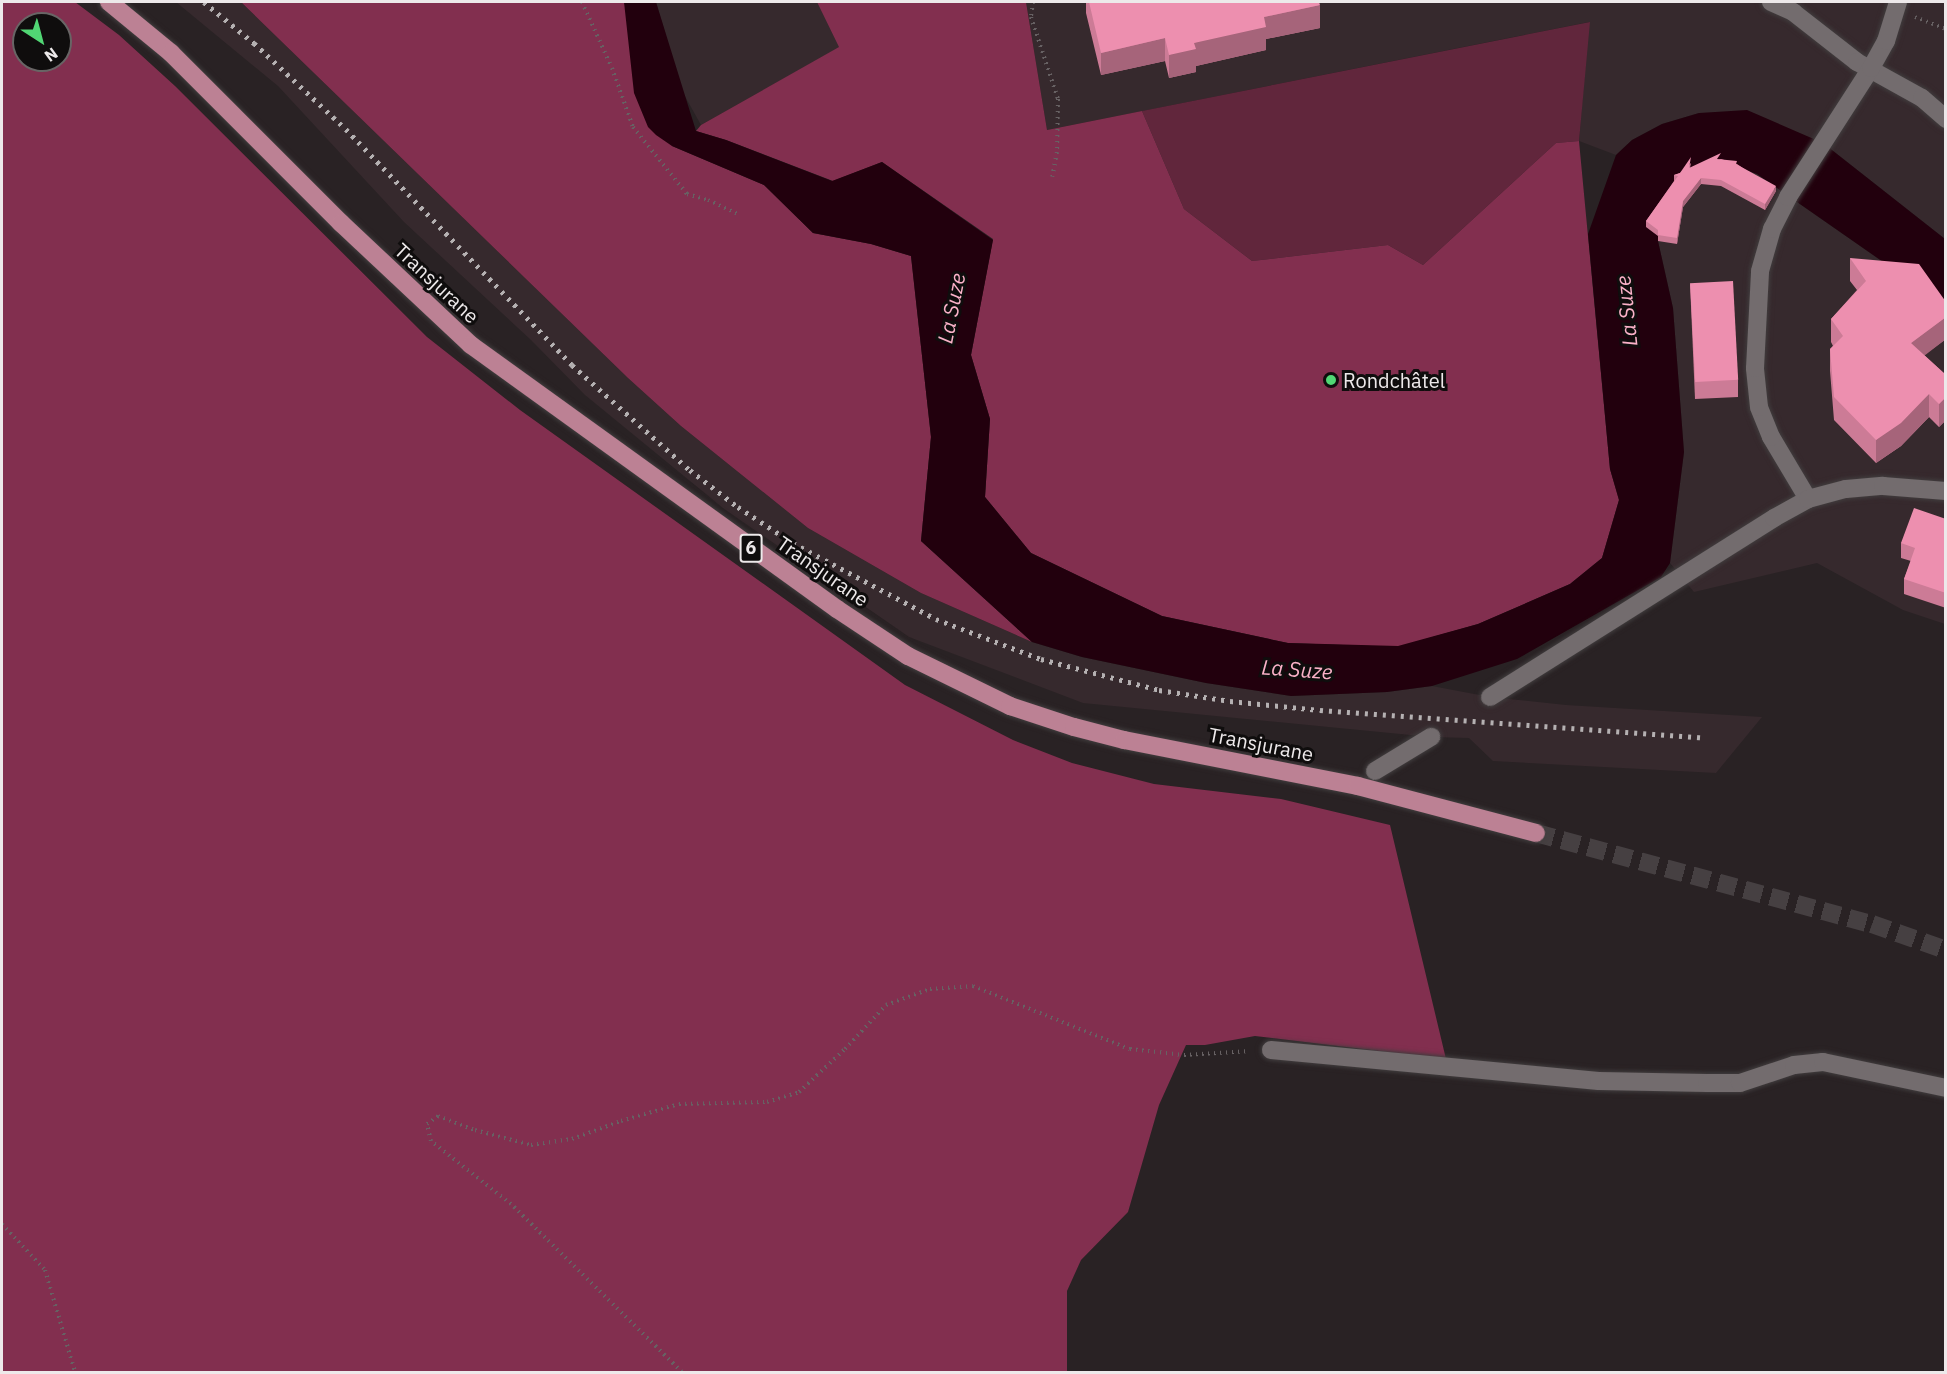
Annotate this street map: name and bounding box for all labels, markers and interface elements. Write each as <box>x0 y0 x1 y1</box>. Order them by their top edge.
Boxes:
north arrow <box>12 12 72 72</box>
text: N <box>41 43 62 66</box>
street label: Transjurane <box>390 238 484 328</box>
water label: La Suze <box>932 271 970 345</box>
water label: La Suze <box>1610 274 1642 348</box>
place label: Rondchâtel <box>1343 368 1445 392</box>
marker: Rondchâtel <box>1324 373 1338 387</box>
street label: Transjurane <box>773 531 873 611</box>
road number: 6 <box>739 533 763 563</box>
water label: La Suze <box>1261 654 1333 684</box>
street label: Transjurane <box>1207 722 1315 766</box>

